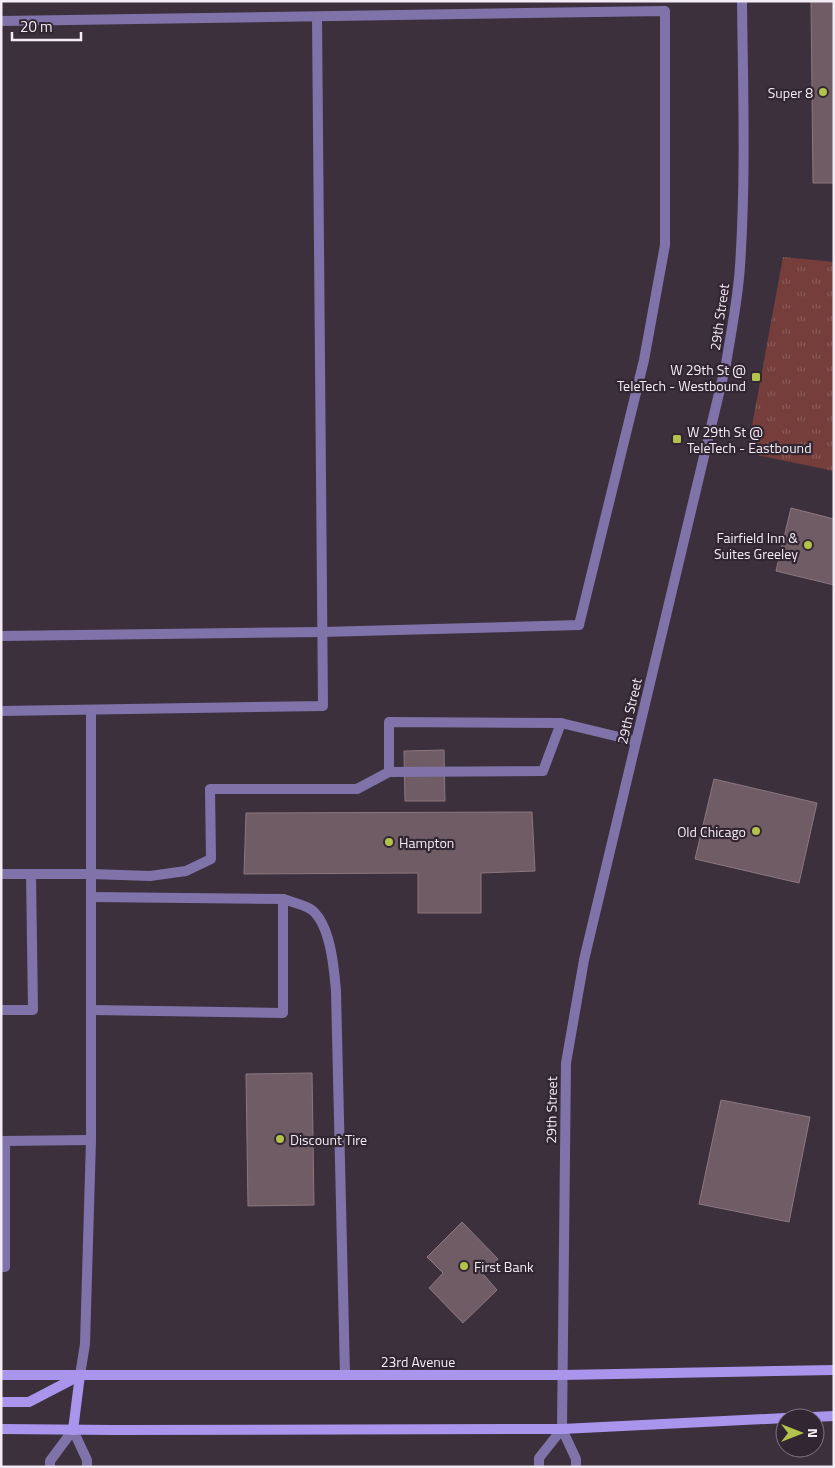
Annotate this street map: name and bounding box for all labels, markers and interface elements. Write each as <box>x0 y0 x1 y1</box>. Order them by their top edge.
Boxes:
scale bar <box>12 10 81 42</box>
text: 20 m <box>20 15 53 38</box>
place label: Super 8 <box>768 82 813 103</box>
marker: Super 8 <box>817 86 829 98</box>
street label: 29th Street <box>704 282 734 352</box>
place label: W 29th St @ TeleTech - Westbound <box>617 359 746 396</box>
marker: W 29th St @ TeleTech - Westbound <box>750 371 762 383</box>
place label: W 29th St @ TeleTech - Eastbound <box>687 421 812 458</box>
marker: W 29th St @ TeleTech - Eastbound <box>671 433 683 445</box>
place label: Fairfield Inn & Suites Greeley <box>714 527 798 564</box>
marker: Fairfield Inn & Suites Greeley <box>802 539 814 551</box>
street label: 29th Street <box>611 676 647 746</box>
place label: Old Chicago <box>677 821 746 842</box>
marker: Old Chicago <box>750 825 762 837</box>
place label: Hampton <box>399 832 454 853</box>
marker: Hampton <box>383 836 395 848</box>
street label: 29th Street <box>540 1076 562 1144</box>
place label: Discount Tire <box>290 1129 367 1150</box>
marker: Discount Tire <box>274 1133 286 1145</box>
place label: First Bank <box>474 1256 534 1277</box>
marker: First Bank <box>458 1260 470 1272</box>
street label: 23rd Avenue <box>381 1351 455 1372</box>
north arrow <box>775 1408 825 1458</box>
text: N <box>803 1428 824 1438</box>

